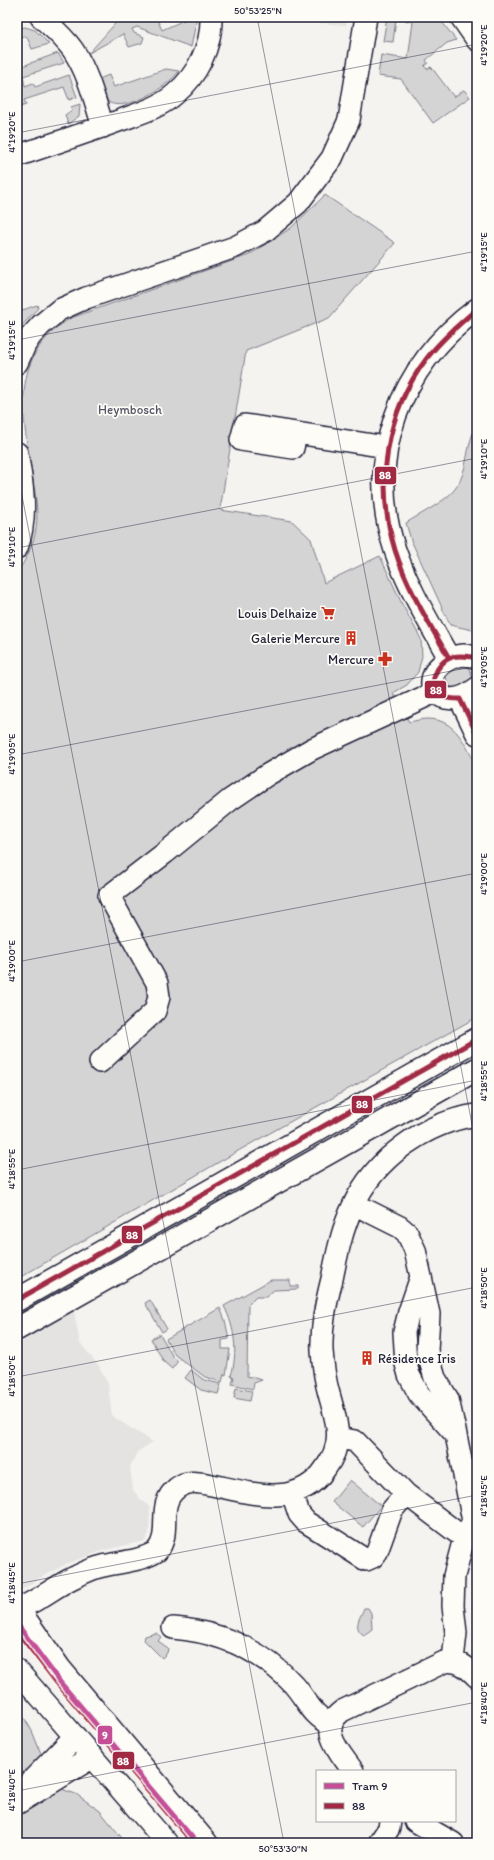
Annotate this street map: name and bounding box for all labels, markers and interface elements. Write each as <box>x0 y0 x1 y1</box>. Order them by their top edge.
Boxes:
text: 50°53'25"N <box>234 4 282 17</box>
text: 4°19'20"E <box>477 24 490 66</box>
text: 4°19'20"E <box>5 111 18 153</box>
text: 4°19'15"E <box>477 232 490 272</box>
text: 4°19'15"E <box>5 320 18 360</box>
park label: Heymbosch <box>98 402 162 417</box>
text: 4°19'10"E <box>477 438 490 479</box>
line badge: 88 <box>374 466 397 485</box>
text: 88 <box>379 469 391 482</box>
text: 4°19'10"E <box>5 526 18 567</box>
supermarket icon: Louis Delhaize <box>320 605 336 621</box>
place label: Louis Delhaize <box>238 606 317 621</box>
building icon: Galerie Mercure <box>343 630 359 646</box>
place label: Galerie Mercure <box>251 631 340 646</box>
text: 4°19'05"E <box>477 646 490 688</box>
pharmacy icon: Mercure <box>377 651 393 667</box>
place label: Mercure <box>328 652 374 667</box>
line badge: 88 <box>424 680 447 699</box>
text: 88 <box>430 684 442 697</box>
text: 4°19'05"E <box>5 733 18 775</box>
text: 4°19'00"E <box>477 852 490 895</box>
text: 4°19'00"E <box>5 939 18 982</box>
text: 4°18'55"E <box>477 1060 490 1101</box>
line badge: 88 <box>351 1095 373 1114</box>
text: 88 <box>356 1098 368 1111</box>
text: 4°18'55"E <box>5 1148 18 1189</box>
line badge: 88 <box>121 1225 143 1244</box>
text: 88 <box>126 1229 138 1242</box>
text: 4°18'50"E <box>477 1267 490 1309</box>
building icon: Résidence Iris <box>359 1350 375 1366</box>
place label: Résidence Iris <box>378 1351 456 1366</box>
text: 4°18'50"E <box>5 1355 18 1397</box>
text: 4°18'45"E <box>477 1475 490 1517</box>
text: 4°18'45"E <box>5 1562 18 1604</box>
text: 4°18'40"E <box>477 1681 490 1724</box>
line badge: 9 <box>97 1725 113 1745</box>
text: 9 <box>102 1729 108 1742</box>
line badge: 88 <box>112 1751 135 1770</box>
text: 88 <box>117 1755 129 1768</box>
text: 4°18'40"E <box>5 1768 18 1811</box>
legend <box>316 1770 456 1822</box>
text: Tram 9 <box>352 1779 388 1793</box>
text: 88 <box>352 1799 366 1813</box>
text: 50°53'30"N <box>259 1842 308 1855</box>

